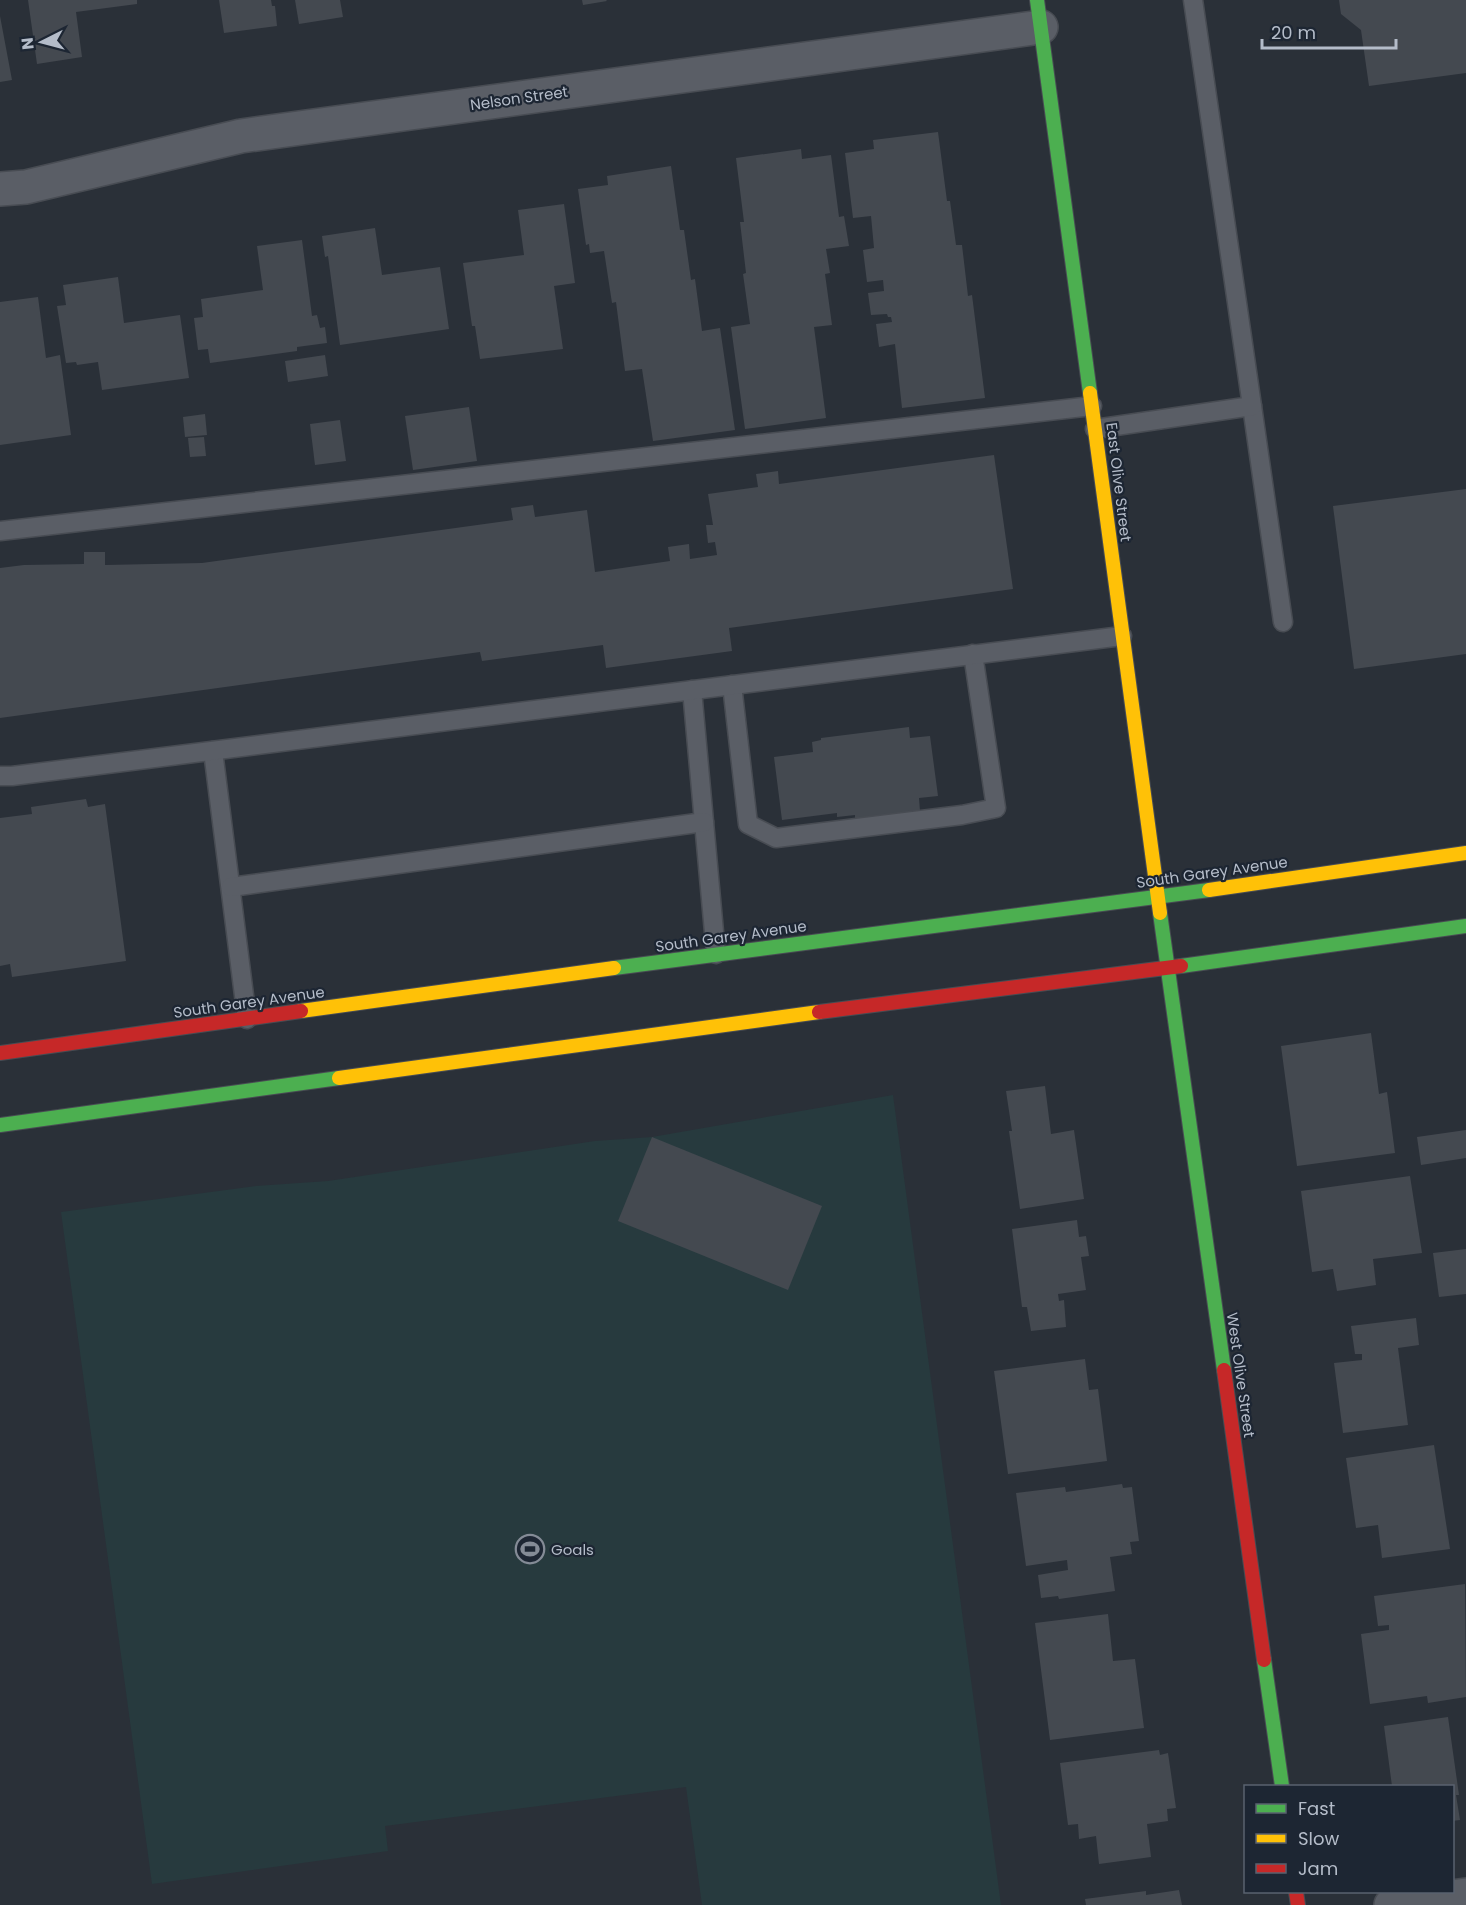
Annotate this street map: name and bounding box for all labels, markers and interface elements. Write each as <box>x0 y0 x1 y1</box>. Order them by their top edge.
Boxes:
north arrow <box>12 12 72 72</box>
scale bar <box>1262 12 1396 50</box>
text: 20 m <box>1271 20 1316 45</box>
text: N <box>16 36 40 51</box>
street label: Nelson Street <box>469 81 569 115</box>
street label: East Olive Street <box>1101 421 1137 543</box>
street label: South Garey Avenue <box>1135 851 1289 893</box>
street label: South Garey Avenue <box>654 915 808 957</box>
street label: South Garey Avenue <box>172 981 326 1023</box>
street label: West Olive Street <box>1222 1311 1260 1439</box>
sports icon: Goals <box>514 1533 546 1565</box>
place label: Goals <box>551 1539 594 1560</box>
legend <box>1244 1785 1454 1893</box>
text: Fast <box>1298 1796 1335 1821</box>
text: Slow <box>1298 1826 1340 1851</box>
text: Jam <box>1298 1856 1338 1881</box>

